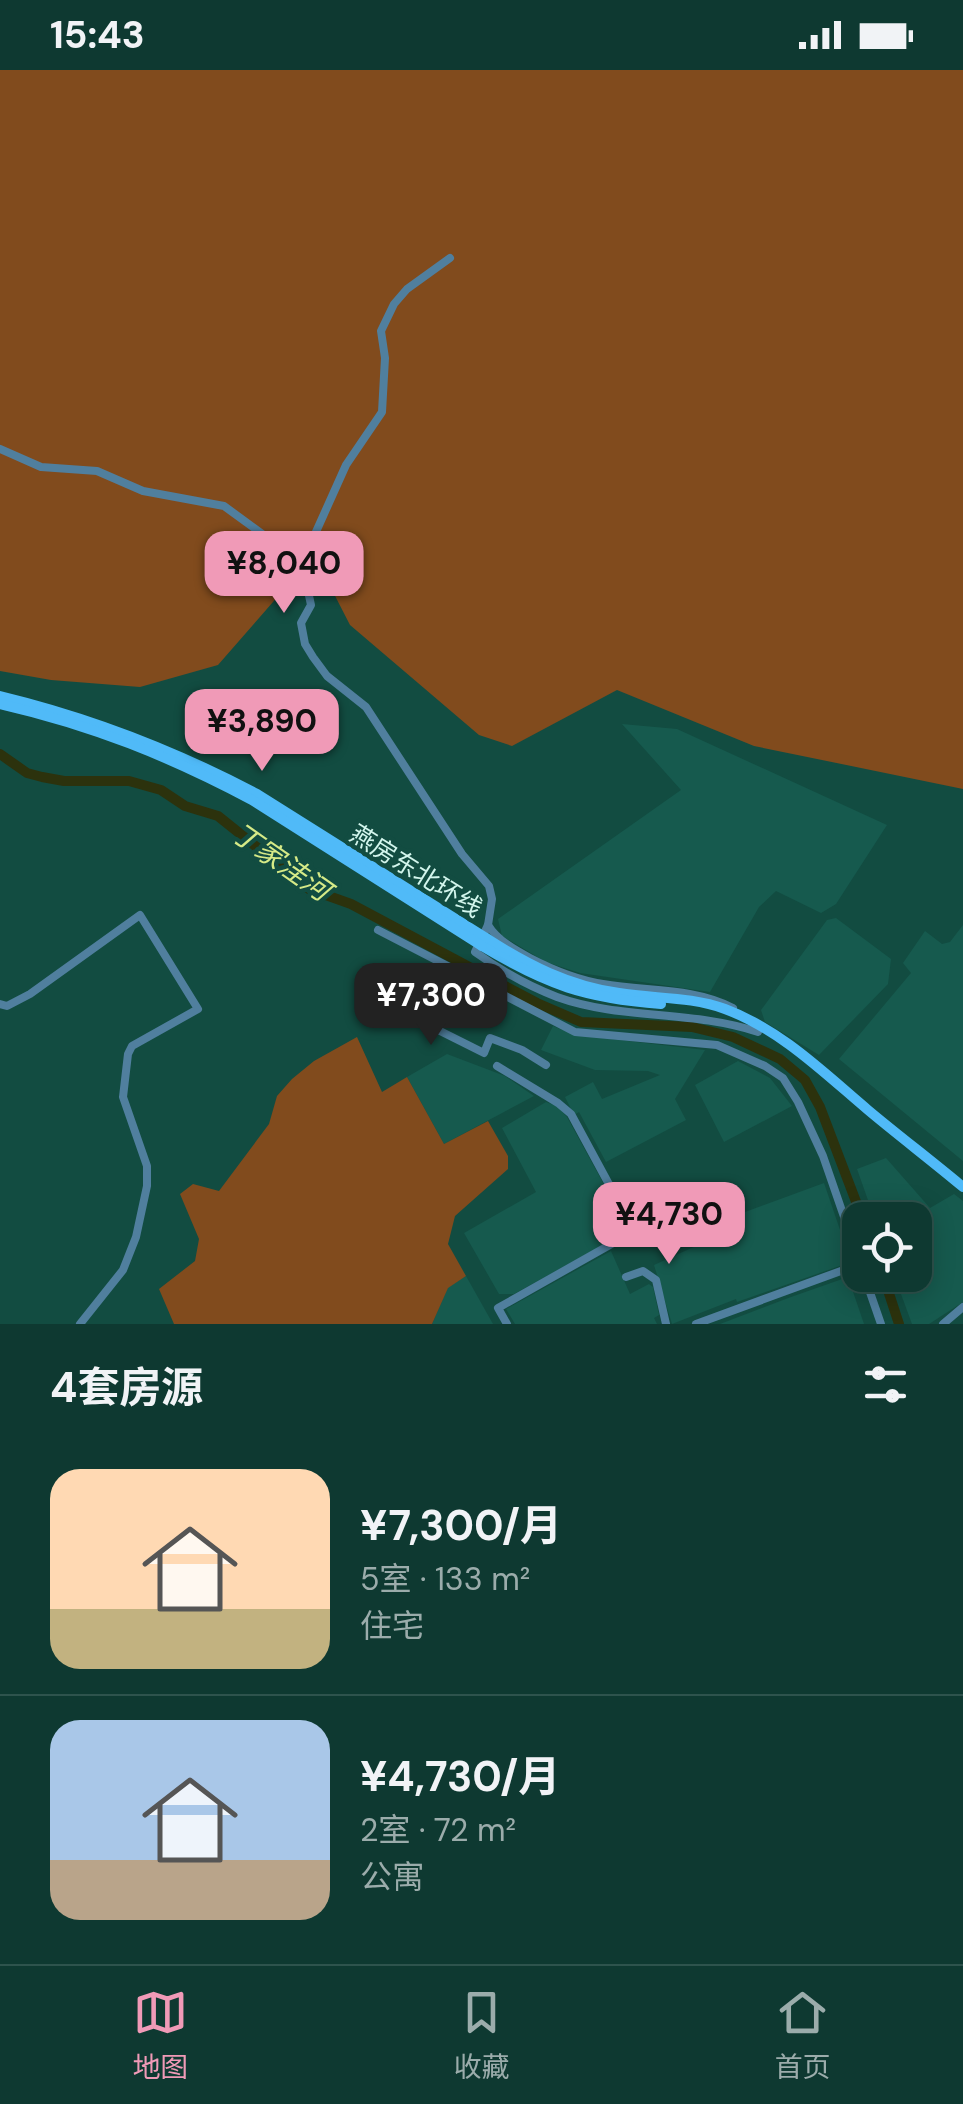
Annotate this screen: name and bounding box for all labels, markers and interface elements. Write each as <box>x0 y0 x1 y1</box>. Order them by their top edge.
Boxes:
text: 15:43 <box>50 10 145 60</box>
pin: ¥8,040 <box>203 531 365 616</box>
text: ¥8,040 <box>227 542 341 584</box>
pin: ¥3,890 <box>181 689 343 774</box>
text: ¥3,890 <box>207 700 317 742</box>
water label: 丁家洼河 <box>225 815 342 912</box>
street label: 燕房东北环线 <box>344 817 488 925</box>
pin: ¥7,300 <box>350 963 512 1048</box>
text: ¥7,300 <box>376 974 486 1016</box>
pin: ¥4,730 <box>588 1182 750 1267</box>
text: ¥4,730 <box>615 1193 723 1235</box>
map controls <box>842 1202 932 1292</box>
button: locate <box>842 1202 932 1292</box>
icon: filters <box>858 1357 913 1412</box>
text: 4套房源 <box>50 1360 203 1415</box>
text: ¥7,300/月 <box>360 1498 562 1553</box>
icon: home <box>130 1509 250 1629</box>
text: 5室 · 133 m² <box>360 1558 530 1600</box>
text: 住宅 <box>360 1605 424 1647</box>
text: ¥4,730/月 <box>360 1749 560 1804</box>
icon: home <box>130 1760 250 1880</box>
text: 2室 · 72 m² <box>360 1809 516 1851</box>
text: 公寓 <box>360 1856 424 1898</box>
tab: 地图 <box>132 1985 189 2086</box>
tab: 收藏 <box>453 1985 510 2086</box>
tab: 首页 <box>774 1985 831 2086</box>

